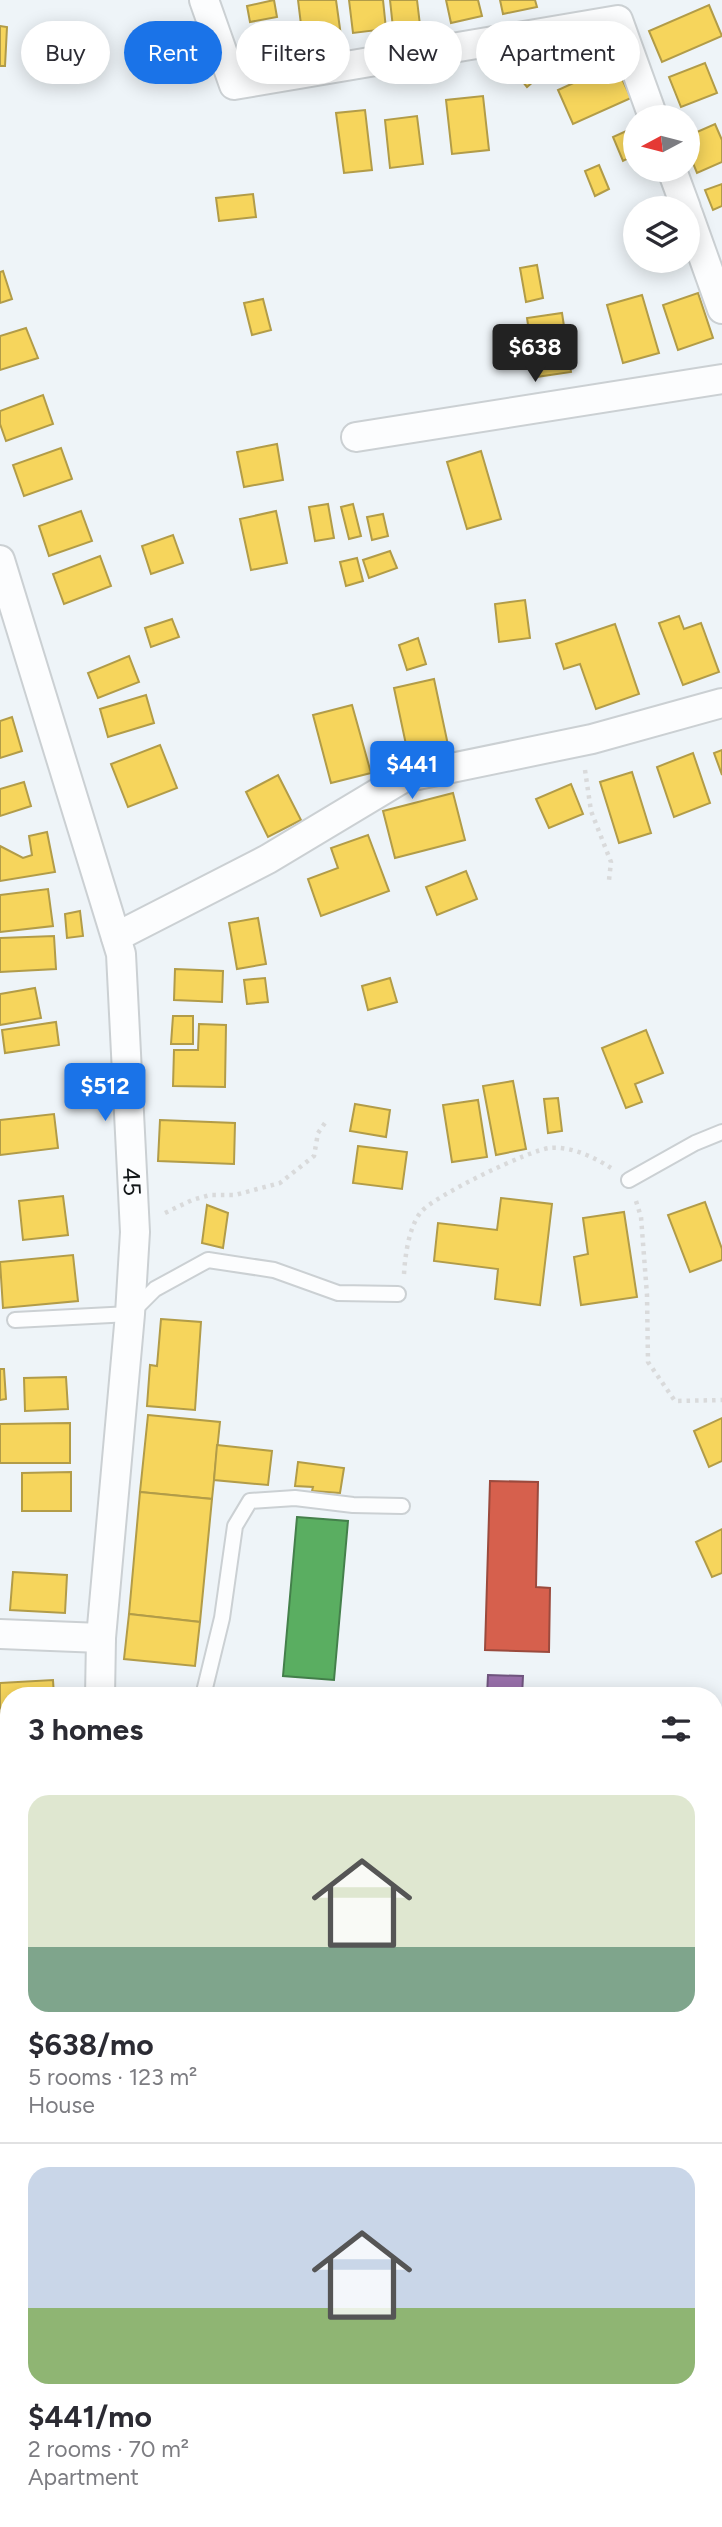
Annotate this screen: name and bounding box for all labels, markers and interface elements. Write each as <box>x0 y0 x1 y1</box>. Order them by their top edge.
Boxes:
chip: Buy <box>21 21 110 84</box>
chip: Rent <box>124 21 222 84</box>
chip: Filters <box>236 21 350 84</box>
chip: New <box>364 21 462 84</box>
chip: Apartment <box>476 21 640 84</box>
north arrow <box>623 105 700 182</box>
map controls <box>623 105 700 273</box>
button: layers <box>623 196 700 273</box>
pin: $638 <box>494 324 576 384</box>
text: $638 <box>509 333 561 361</box>
pin: $441 <box>371 742 453 801</box>
text: $441 <box>386 750 438 778</box>
pin: $512 <box>64 1064 146 1123</box>
text: $512 <box>80 1072 130 1100</box>
street label: 45 <box>117 1166 148 1197</box>
icon: filters <box>657 1710 695 1748</box>
text: 3 homes <box>28 1711 143 1748</box>
icon: home <box>299 1840 425 1966</box>
text: $638/mo <box>28 2026 154 2063</box>
text: 5 rooms · 123 m² <box>28 2063 197 2091</box>
text: House <box>28 2091 95 2119</box>
icon: home <box>299 2212 425 2338</box>
text: $441/mo <box>28 2398 152 2435</box>
text: 2 rooms · 70 m² <box>28 2435 189 2463</box>
text: Apartment <box>28 2463 139 2491</box>

